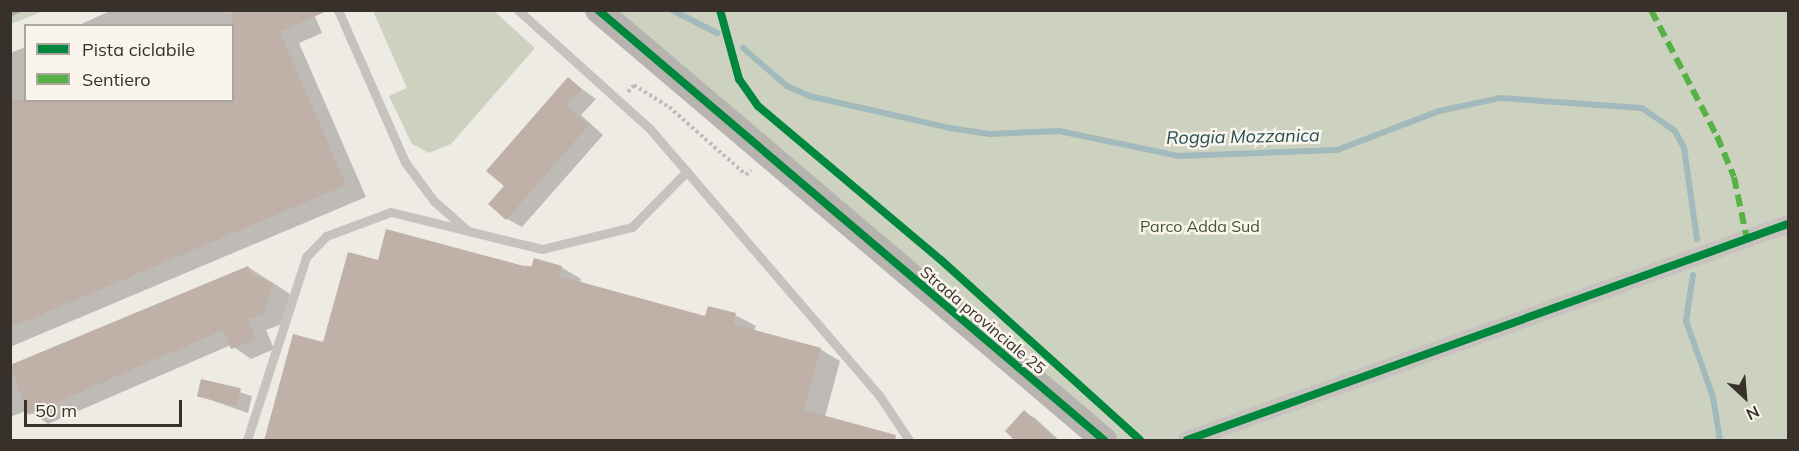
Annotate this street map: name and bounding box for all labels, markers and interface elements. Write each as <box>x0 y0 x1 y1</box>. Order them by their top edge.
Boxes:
legend <box>24 24 234 102</box>
text: Pista ciclabile <box>82 38 195 61</box>
text: Sentiero <box>82 68 151 91</box>
water label: Roggia Mozzanica <box>1166 125 1320 149</box>
park label: Parco Adda Sud <box>1140 216 1260 236</box>
street label: Strada provinciale 25 <box>917 262 1049 378</box>
north arrow <box>1715 367 1775 427</box>
scale bar <box>27 388 184 426</box>
text: 50 m <box>35 399 77 422</box>
text: N <box>1743 402 1763 425</box>

